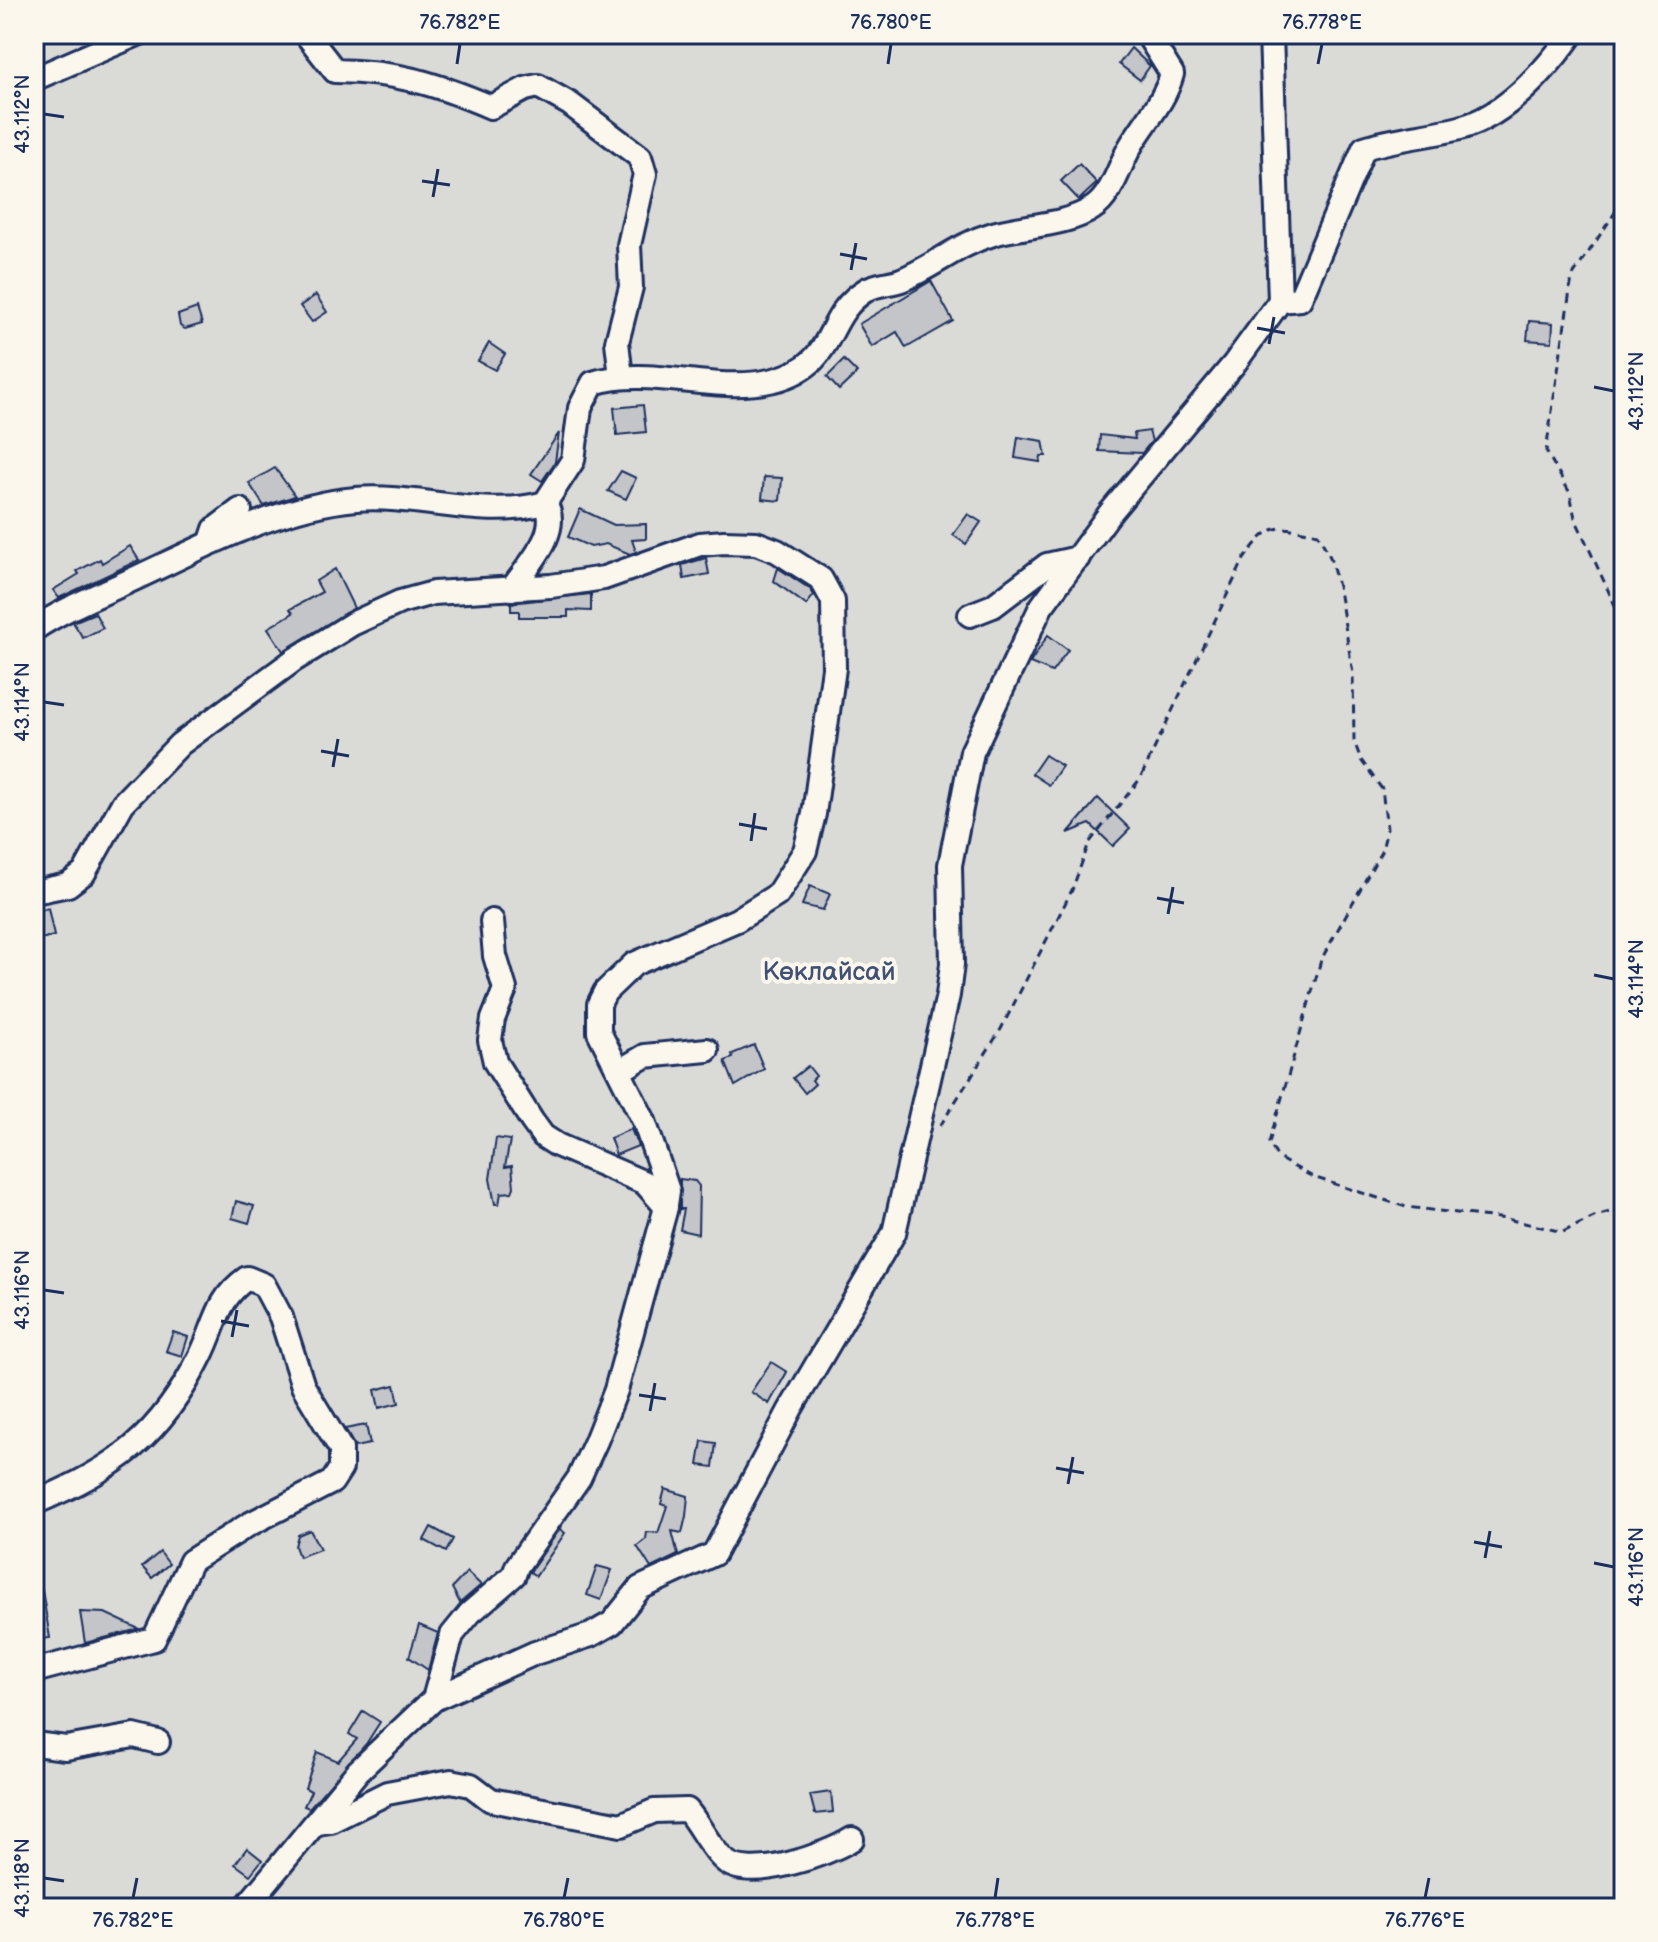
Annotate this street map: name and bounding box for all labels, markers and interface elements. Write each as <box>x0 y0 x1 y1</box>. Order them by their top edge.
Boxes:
text: 76.782°E <box>420 11 500 35</box>
text: 76.780°E <box>850 11 932 35</box>
text: 76.778°E <box>1282 11 1362 35</box>
text: 43.112°N <box>11 74 35 154</box>
text: 43.112°N <box>1625 351 1649 431</box>
text: 43.114°N <box>11 662 35 742</box>
text: 43.114°N <box>1625 939 1649 1019</box>
park label: Көклайсай <box>763 957 896 988</box>
text: 43.116°N <box>11 1250 35 1330</box>
text: 43.116°N <box>1625 1527 1649 1607</box>
text: 43.118°N <box>11 1838 35 1918</box>
text: 76.782°E <box>93 1909 173 1933</box>
text: 76.780°E <box>523 1909 605 1933</box>
text: 76.778°E <box>955 1909 1035 1933</box>
text: 76.776°E <box>1385 1909 1465 1933</box>

